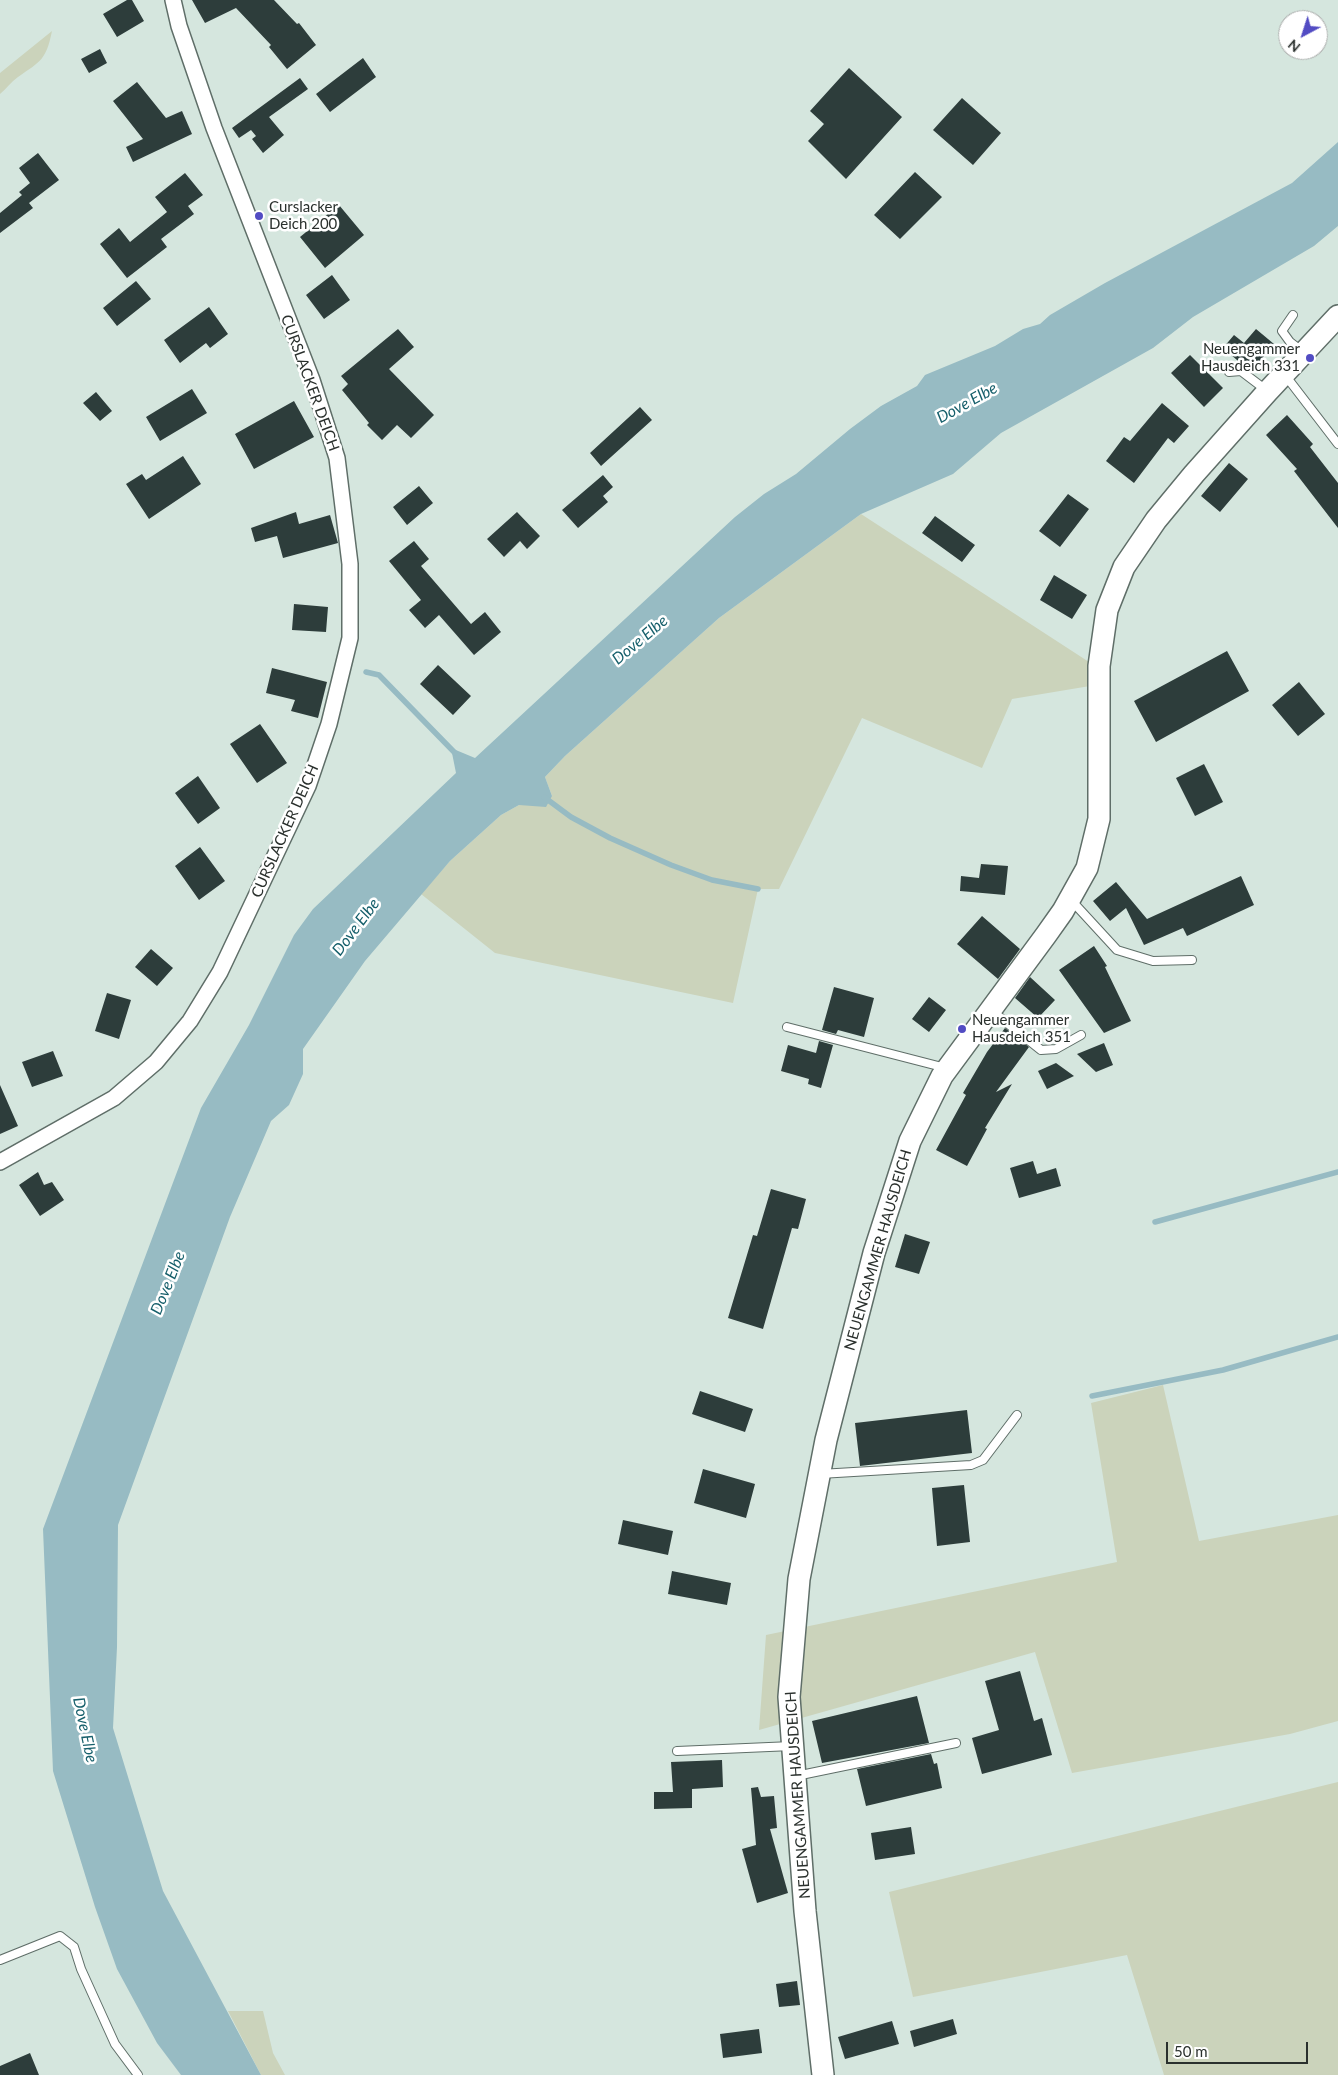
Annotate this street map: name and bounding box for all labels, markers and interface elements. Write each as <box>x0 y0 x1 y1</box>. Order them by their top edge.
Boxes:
north arrow <box>1278 10 1328 60</box>
text: N <box>1284 36 1303 56</box>
place label: Curslacker Deich 200 <box>269 198 338 233</box>
marker: Curslacker Deich 200 <box>253 210 265 222</box>
street label: CURSLACKER DEICH <box>277 312 343 454</box>
place label: Neuengammer Hausdeich 331 <box>1201 340 1300 375</box>
marker: Neuengammer Hausdeich 331 <box>1304 352 1316 364</box>
water label: Dove Elbe <box>933 378 1001 428</box>
water label: Dove Elbe <box>608 611 672 669</box>
street label: CURSLACKER DEICH <box>248 762 322 900</box>
water label: Dove Elbe <box>328 895 384 959</box>
place label: Neuengammer Hausdeich 351 <box>972 1011 1071 1046</box>
marker: Neuengammer Hausdeich 351 <box>956 1023 968 1035</box>
street label: NEUENGAMMER HAUSDEICH <box>841 1147 915 1353</box>
water label: Dove Elbe <box>147 1249 189 1317</box>
street label: NEUENGAMMER HAUSDEICH <box>782 1690 814 1900</box>
water label: Dove Elbe <box>69 1695 101 1765</box>
scale bar <box>1168 2032 1310 2064</box>
text: 50 m <box>1174 2042 1208 2060</box>

